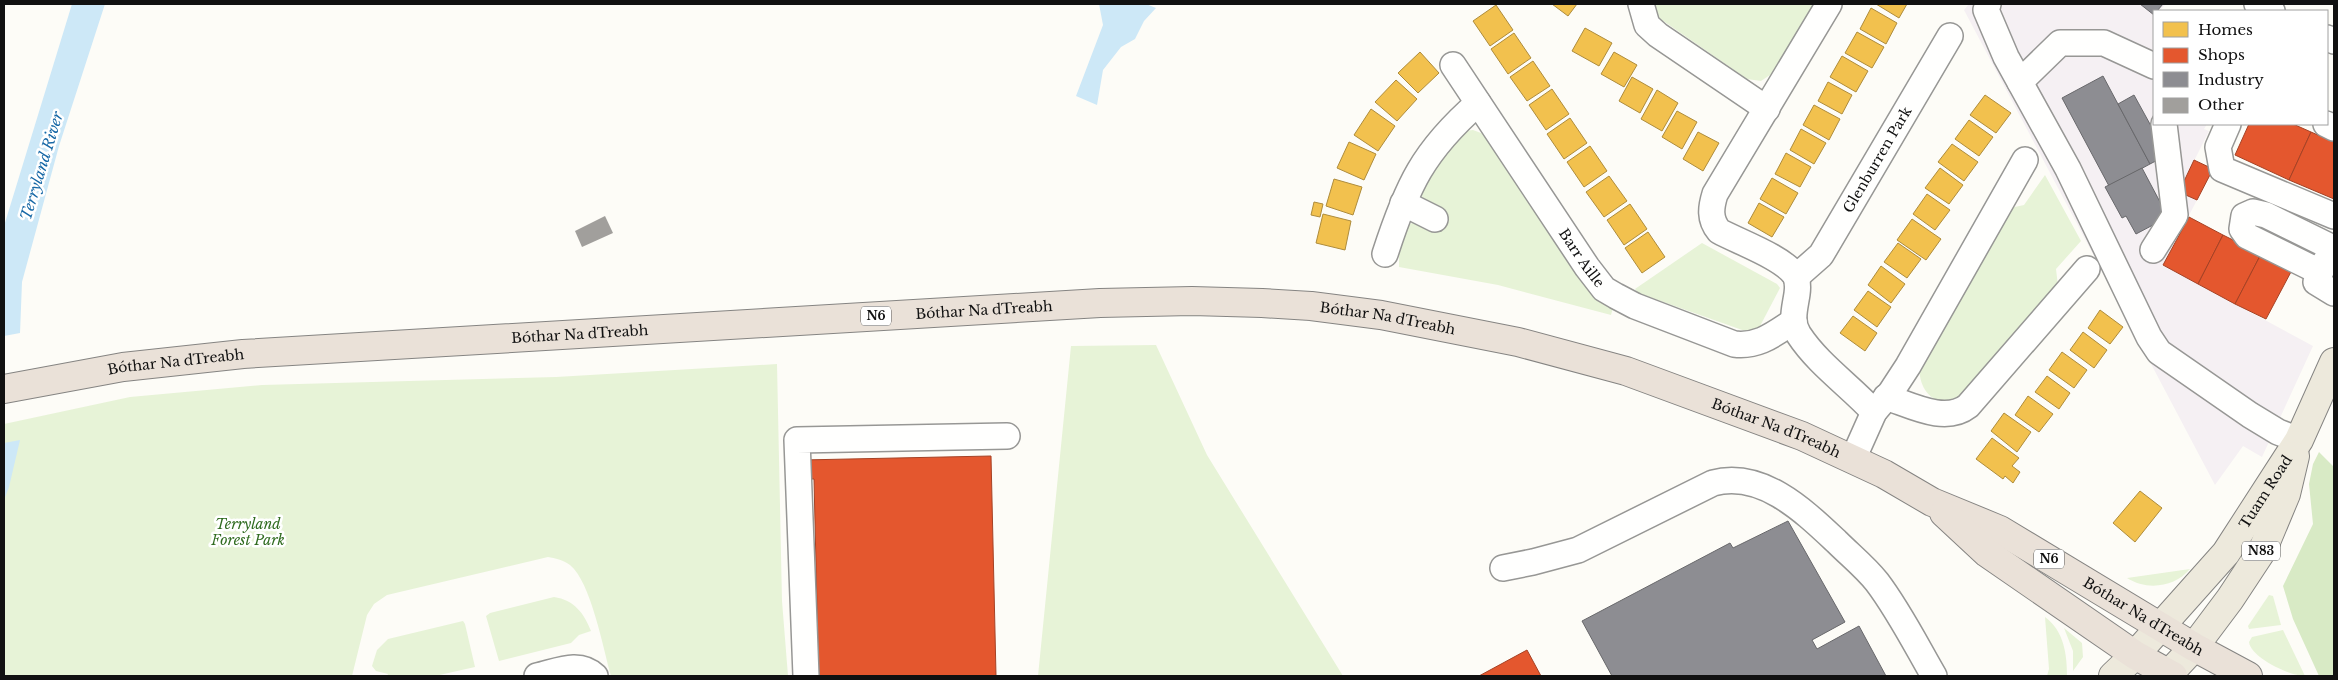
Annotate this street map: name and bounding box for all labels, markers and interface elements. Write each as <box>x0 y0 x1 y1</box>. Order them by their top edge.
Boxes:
legend <box>2153 10 2328 125</box>
text: Homes <box>2198 20 2253 39</box>
text: Shops <box>2198 45 2245 64</box>
text: Industry <box>2198 70 2264 89</box>
text: Other <box>2198 95 2245 114</box>
street label: Glenburren Park <box>1839 103 1916 216</box>
water label: Terryland River <box>16 108 67 222</box>
street label: Barr Aille <box>1555 225 1608 291</box>
street label: Bóthar Na dTreabh <box>915 297 1053 323</box>
street label: Bóthar Na dTreabh <box>1319 298 1457 339</box>
road number: N6 <box>861 306 891 326</box>
street label: Bóthar Na dTreabh <box>511 321 649 347</box>
street label: Bóthar Na dTreabh <box>106 345 245 379</box>
street label: Bóthar Na dTreabh <box>1709 394 1844 462</box>
street label: Tuam Road <box>2235 451 2296 532</box>
park label: Terryland Forest Park <box>210 515 285 549</box>
road number: N83 <box>2242 542 2280 560</box>
road number: N6 <box>2034 550 2064 568</box>
street label: Bóthar Na dTreabh <box>2080 573 2207 660</box>

